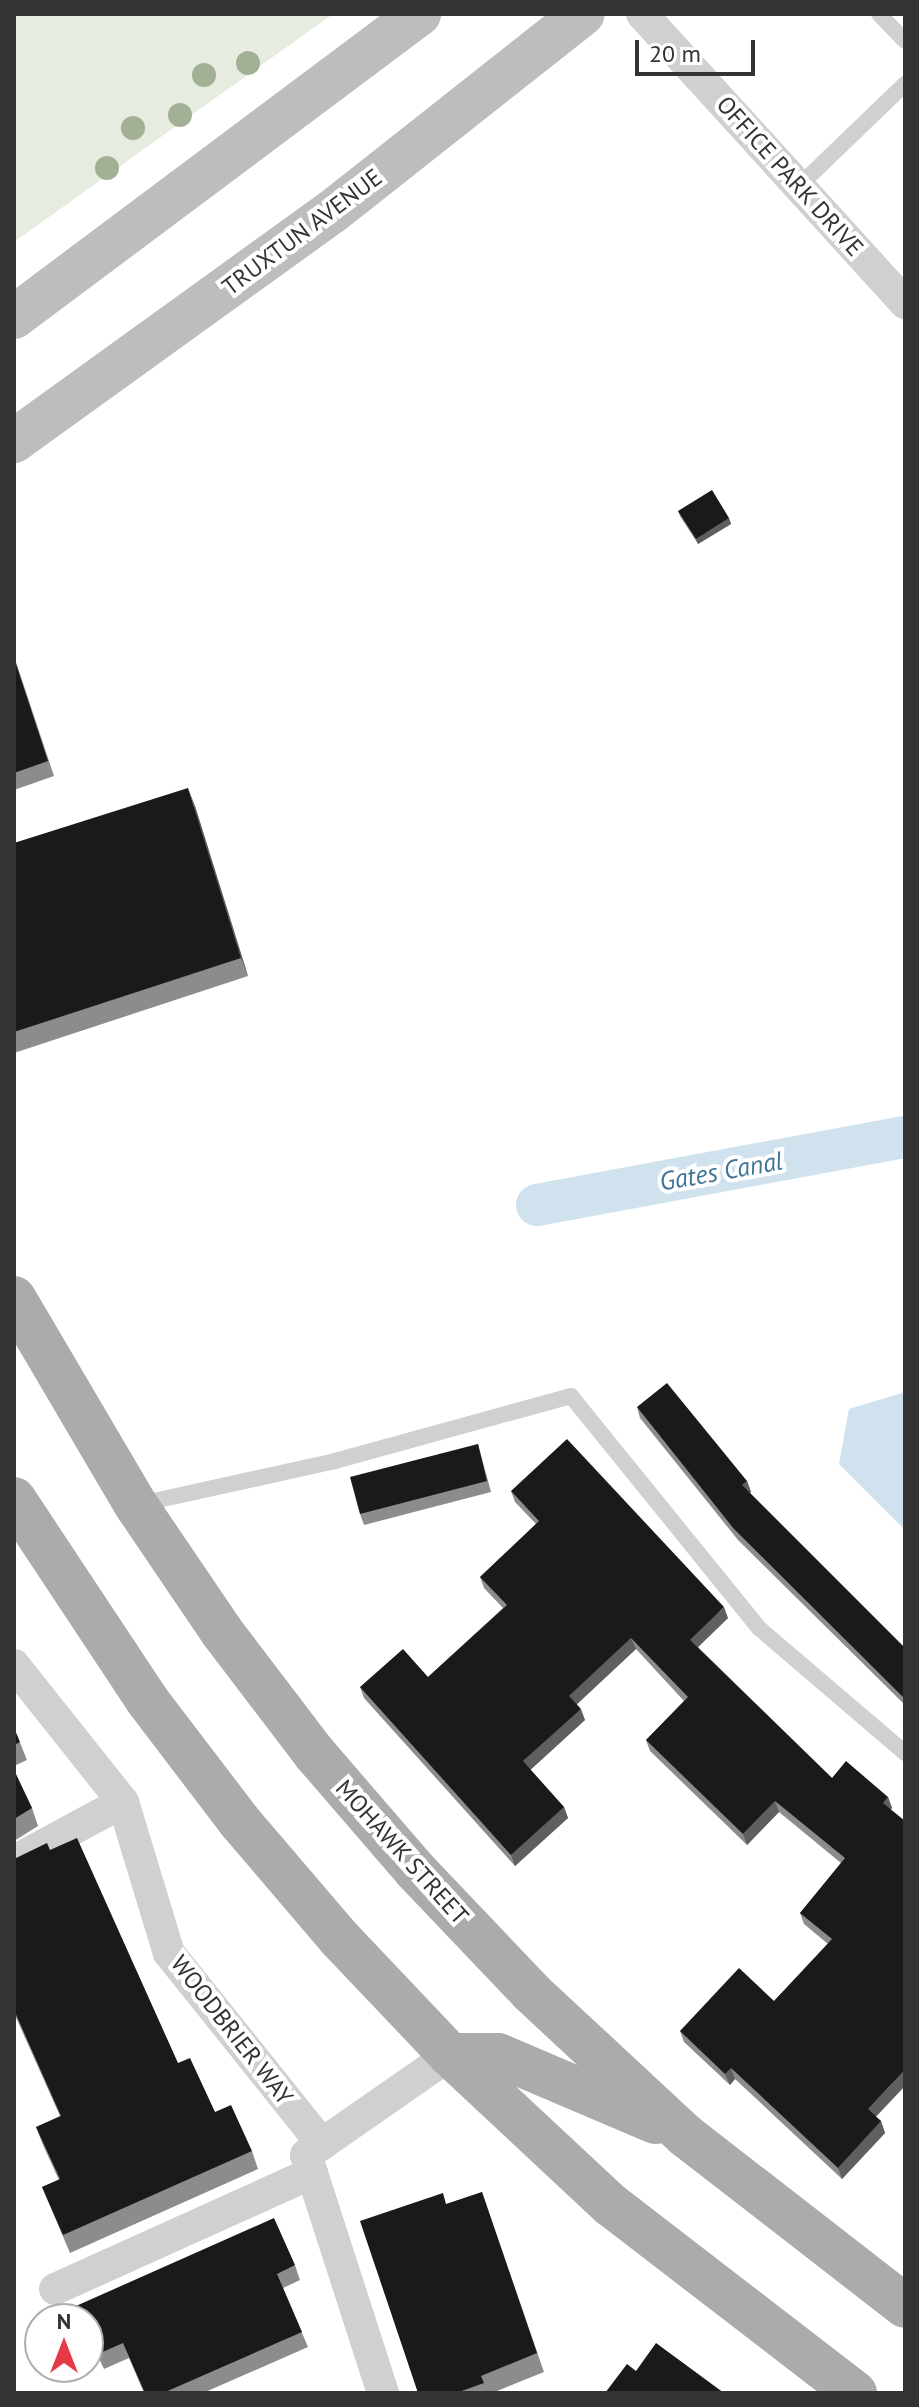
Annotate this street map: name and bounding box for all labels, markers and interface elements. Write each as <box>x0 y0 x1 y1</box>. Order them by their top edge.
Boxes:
scale bar <box>639 24 759 74</box>
text: 20 m <box>649 38 701 69</box>
street label: OFFICE PARK DRIVE <box>710 90 870 262</box>
street label: TRUXTUN AVENUE <box>216 162 388 302</box>
water label: Gates Canal <box>657 1145 785 1197</box>
street label: MOHAWK STREET <box>329 1774 475 1930</box>
street label: WOODBRIER WAY <box>165 1950 299 2110</box>
north arrow <box>24 2303 104 2383</box>
text: N <box>57 2307 71 2335</box>

